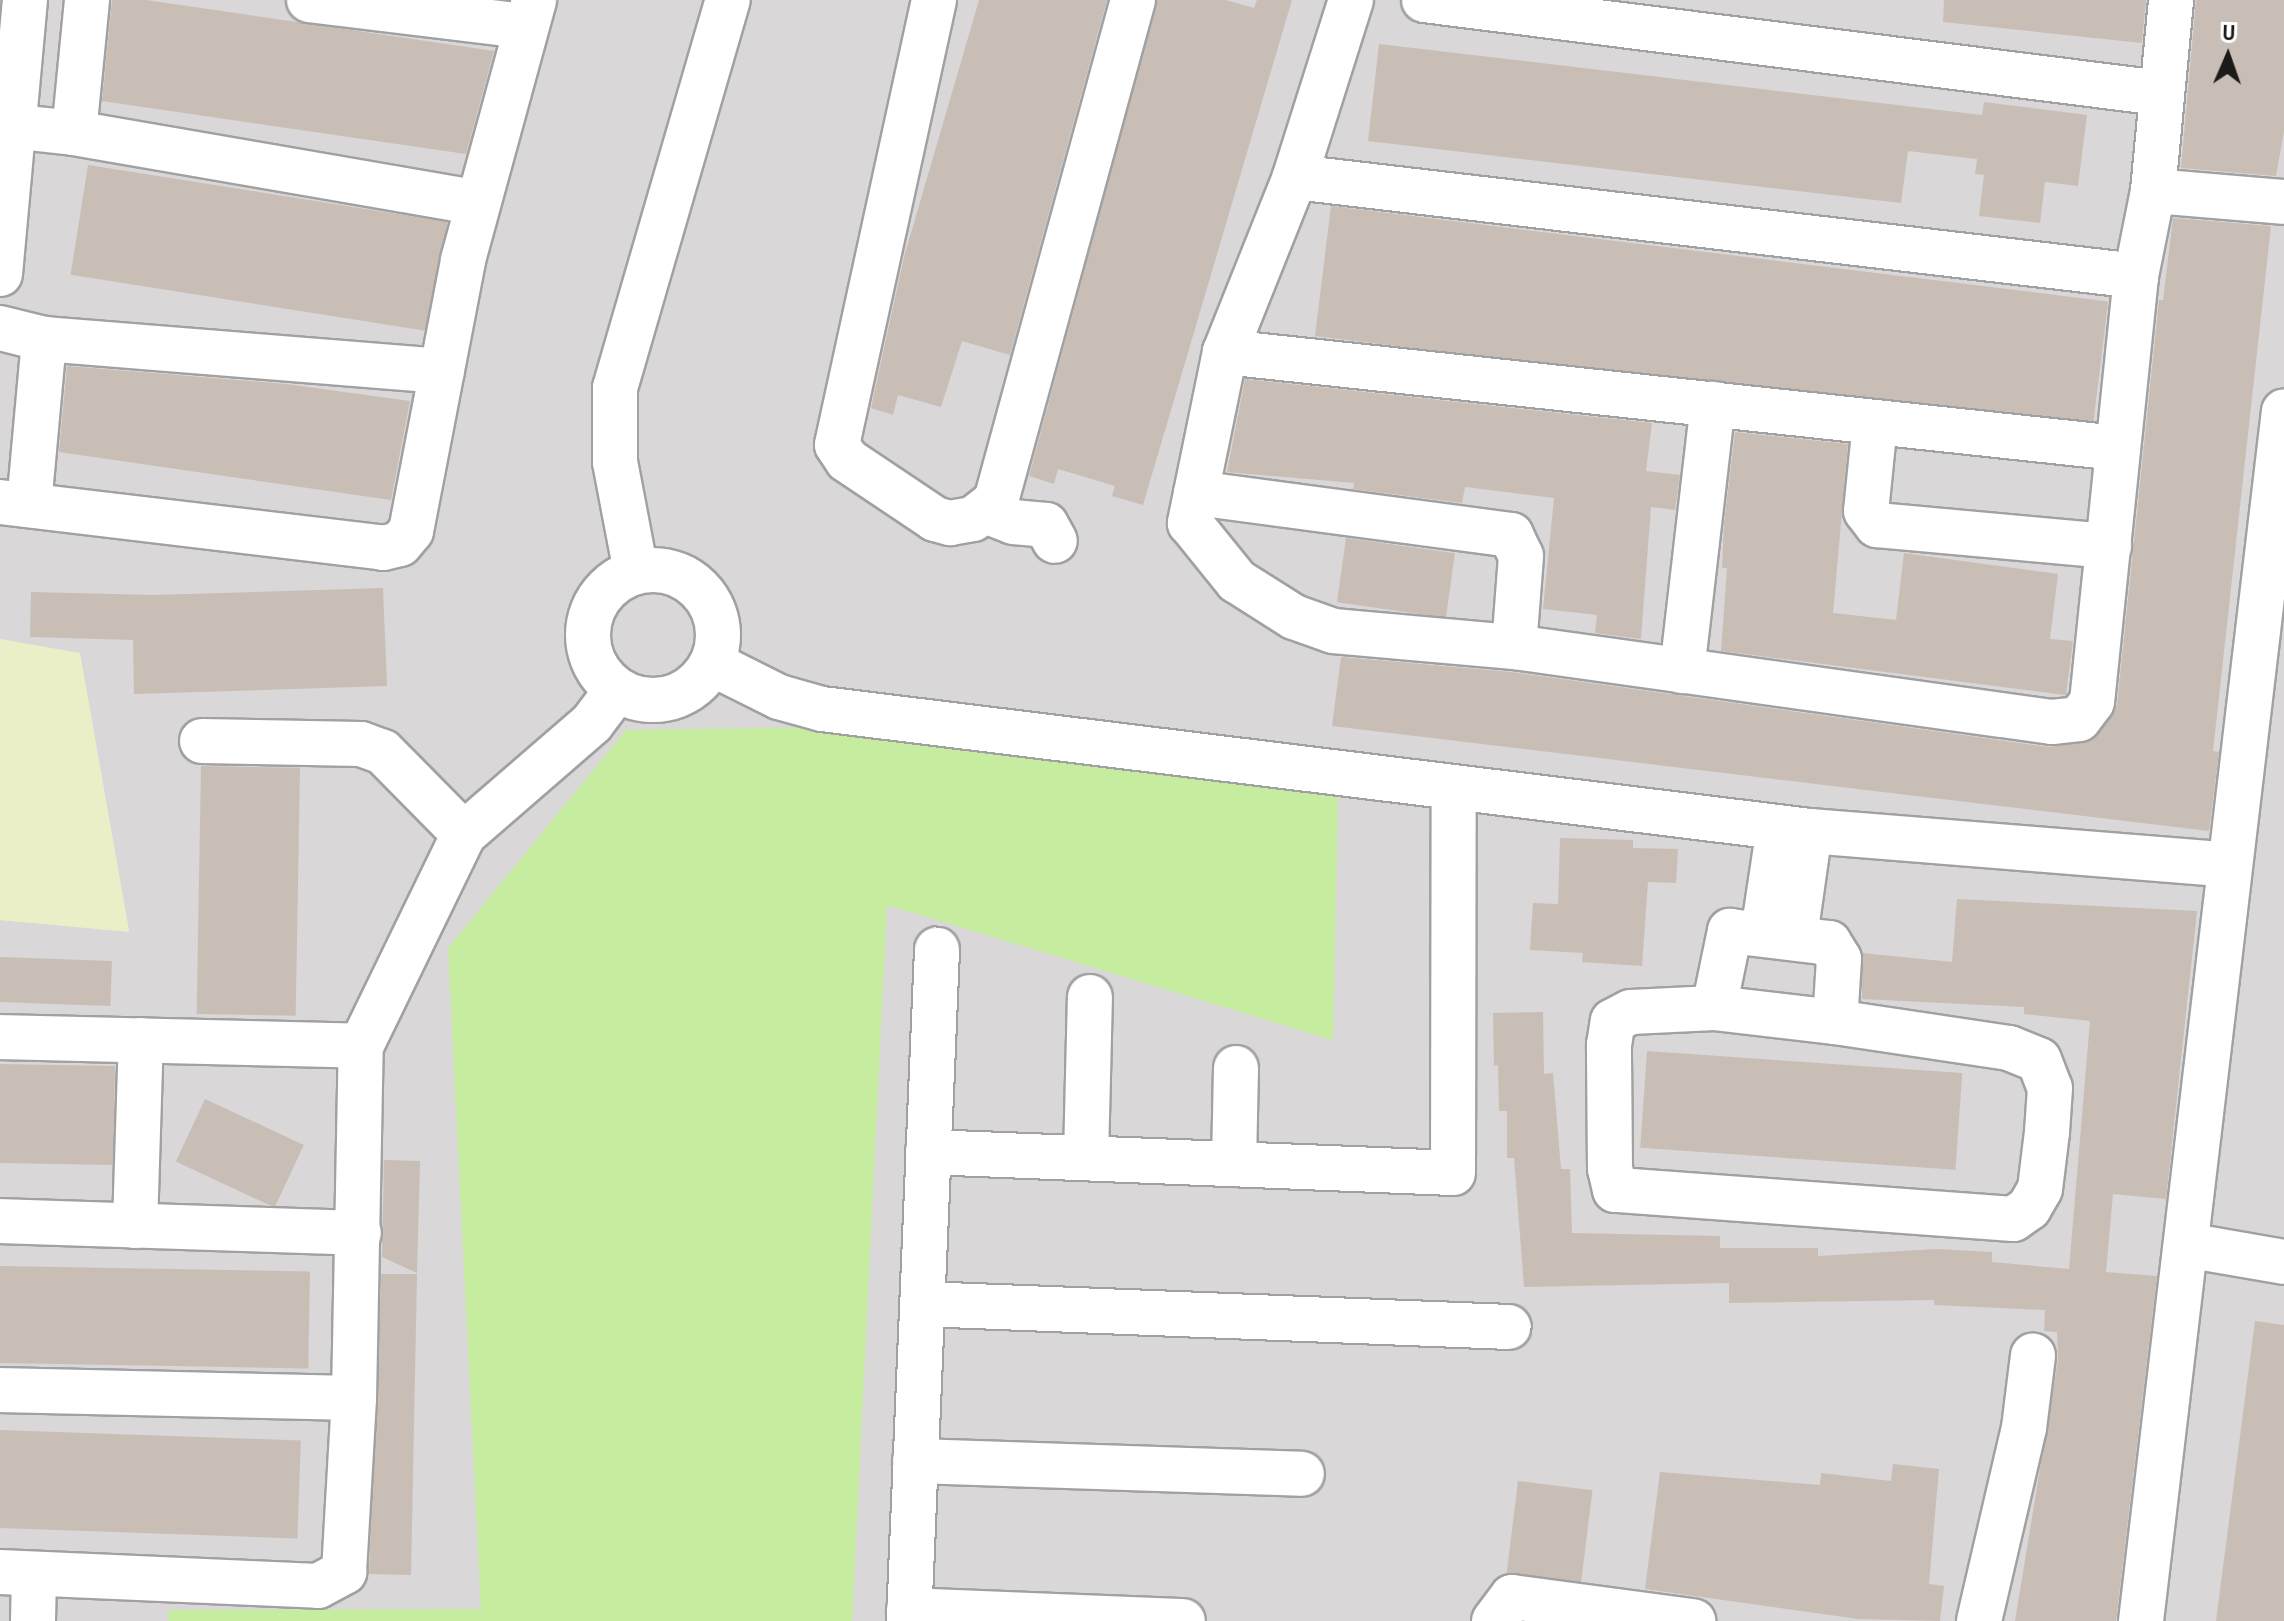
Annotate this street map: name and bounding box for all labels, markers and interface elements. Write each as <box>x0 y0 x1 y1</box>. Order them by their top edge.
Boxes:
north arrow <box>2188 16 2268 96</box>
text: U <box>2222 17 2236 47</box>

